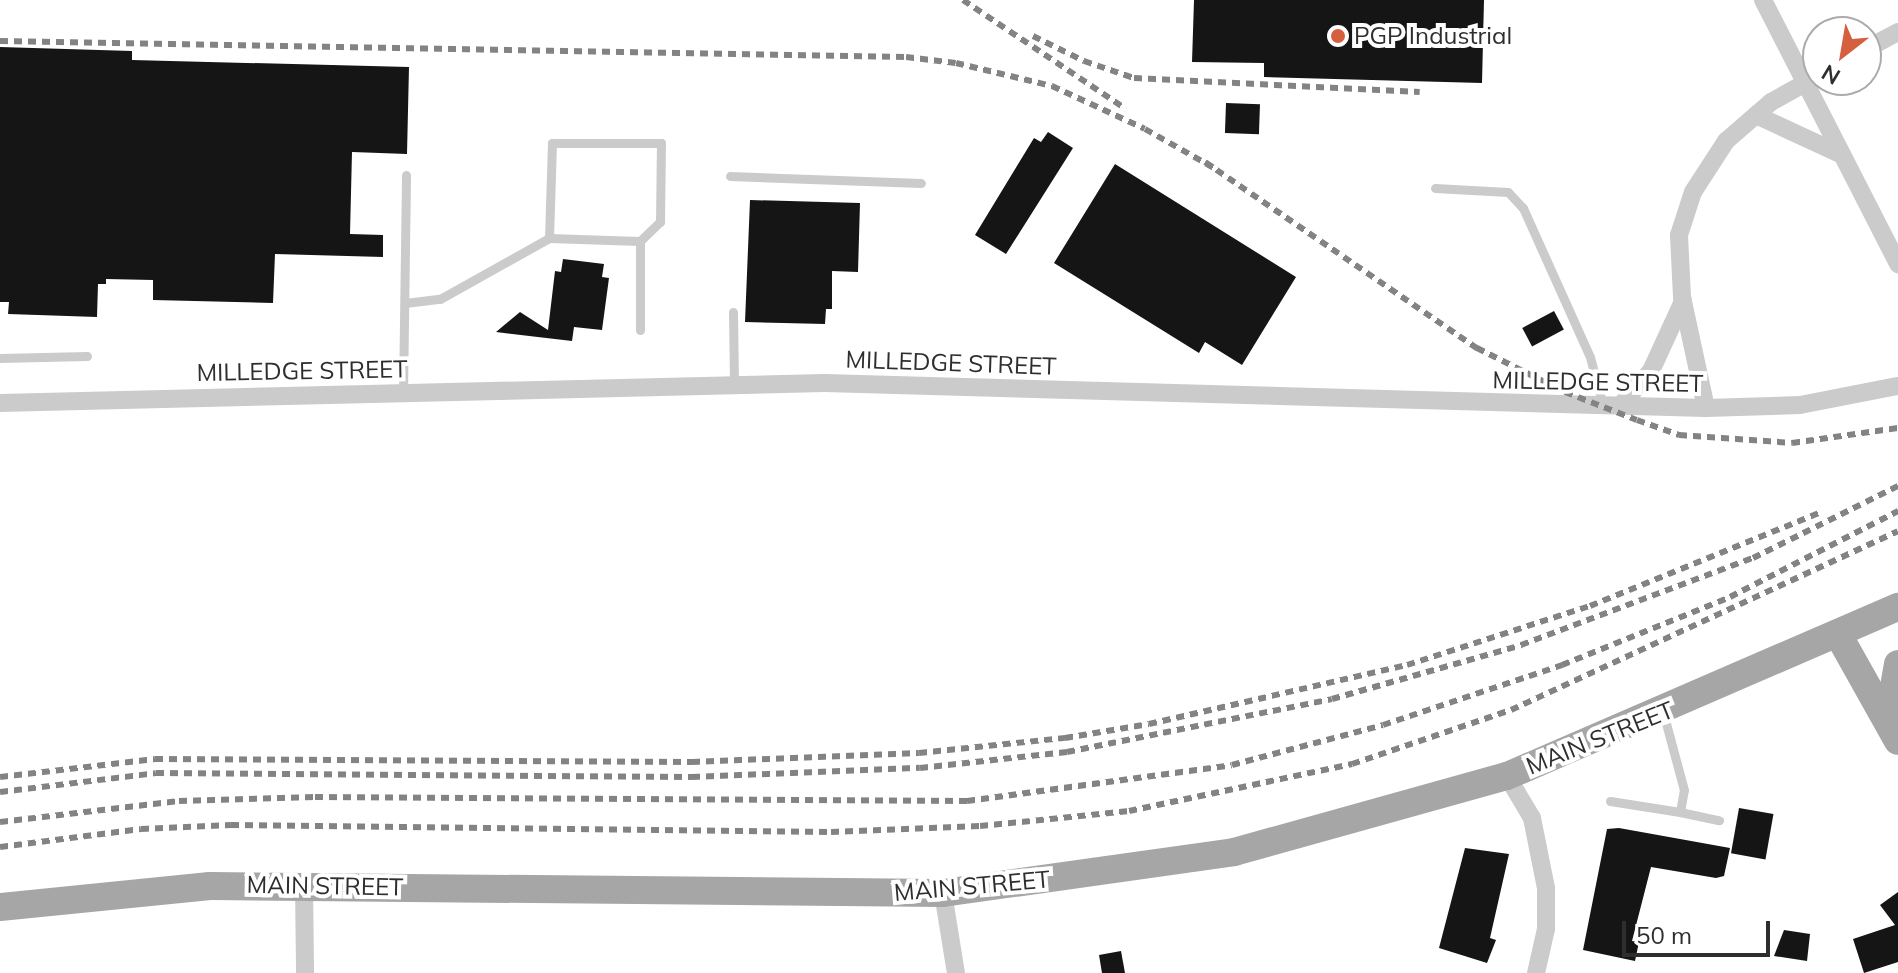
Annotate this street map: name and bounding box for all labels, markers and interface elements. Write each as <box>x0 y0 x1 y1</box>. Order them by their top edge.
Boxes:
north arrow <box>1802 16 1882 96</box>
place label: PGP Industrial <box>1354 22 1512 50</box>
marker: PGP Industrial <box>1329 27 1347 45</box>
text: N <box>1816 59 1845 91</box>
street label: MILLEDGE STREET <box>845 345 1057 381</box>
street label: MILLEDGE STREET <box>196 355 408 387</box>
street label: MILLEDGE STREET <box>1492 366 1704 398</box>
street label: MAIN STREET <box>1522 695 1678 781</box>
street label: MAIN STREET <box>893 865 1051 907</box>
street label: MAIN STREET <box>246 870 404 902</box>
scale bar <box>1626 905 1774 955</box>
text: 50 m <box>1636 920 1692 950</box>

